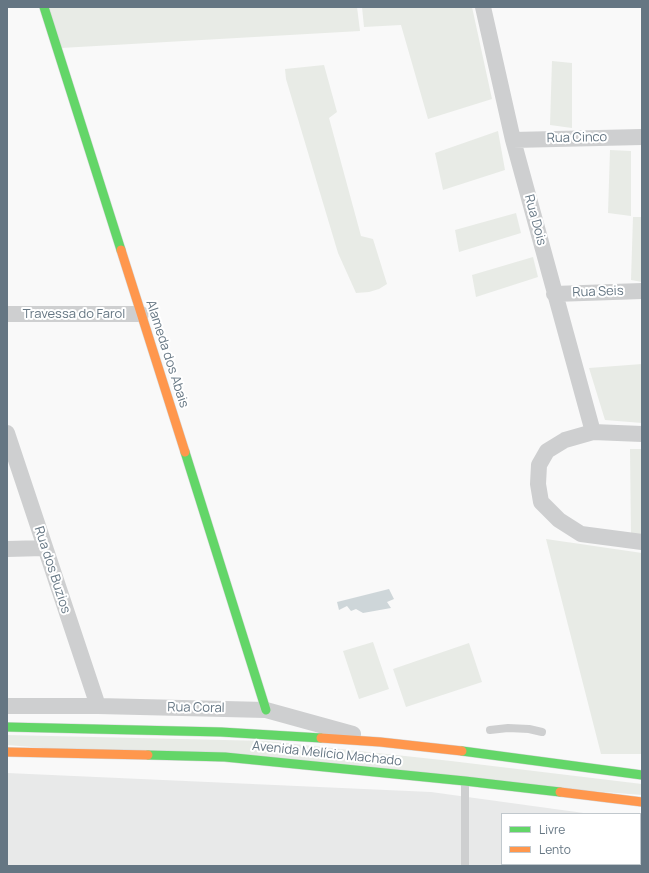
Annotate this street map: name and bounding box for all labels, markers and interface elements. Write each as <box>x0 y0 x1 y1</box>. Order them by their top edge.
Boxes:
street label: Rua Cinco <box>547 130 607 146</box>
street label: Rua Dois <box>521 193 549 247</box>
street label: Rua Seis <box>572 283 624 301</box>
street label: Alameda dos Abais <box>142 298 192 410</box>
street label: Travessa do Farol <box>23 306 125 322</box>
street label: Rua dos Buzios <box>31 525 73 615</box>
street label: Rua Coral <box>167 700 225 716</box>
street label: Avenida Melício Machado <box>251 738 403 770</box>
legend <box>501 813 641 865</box>
text: Livre <box>539 821 565 838</box>
text: Lento <box>539 841 571 858</box>

